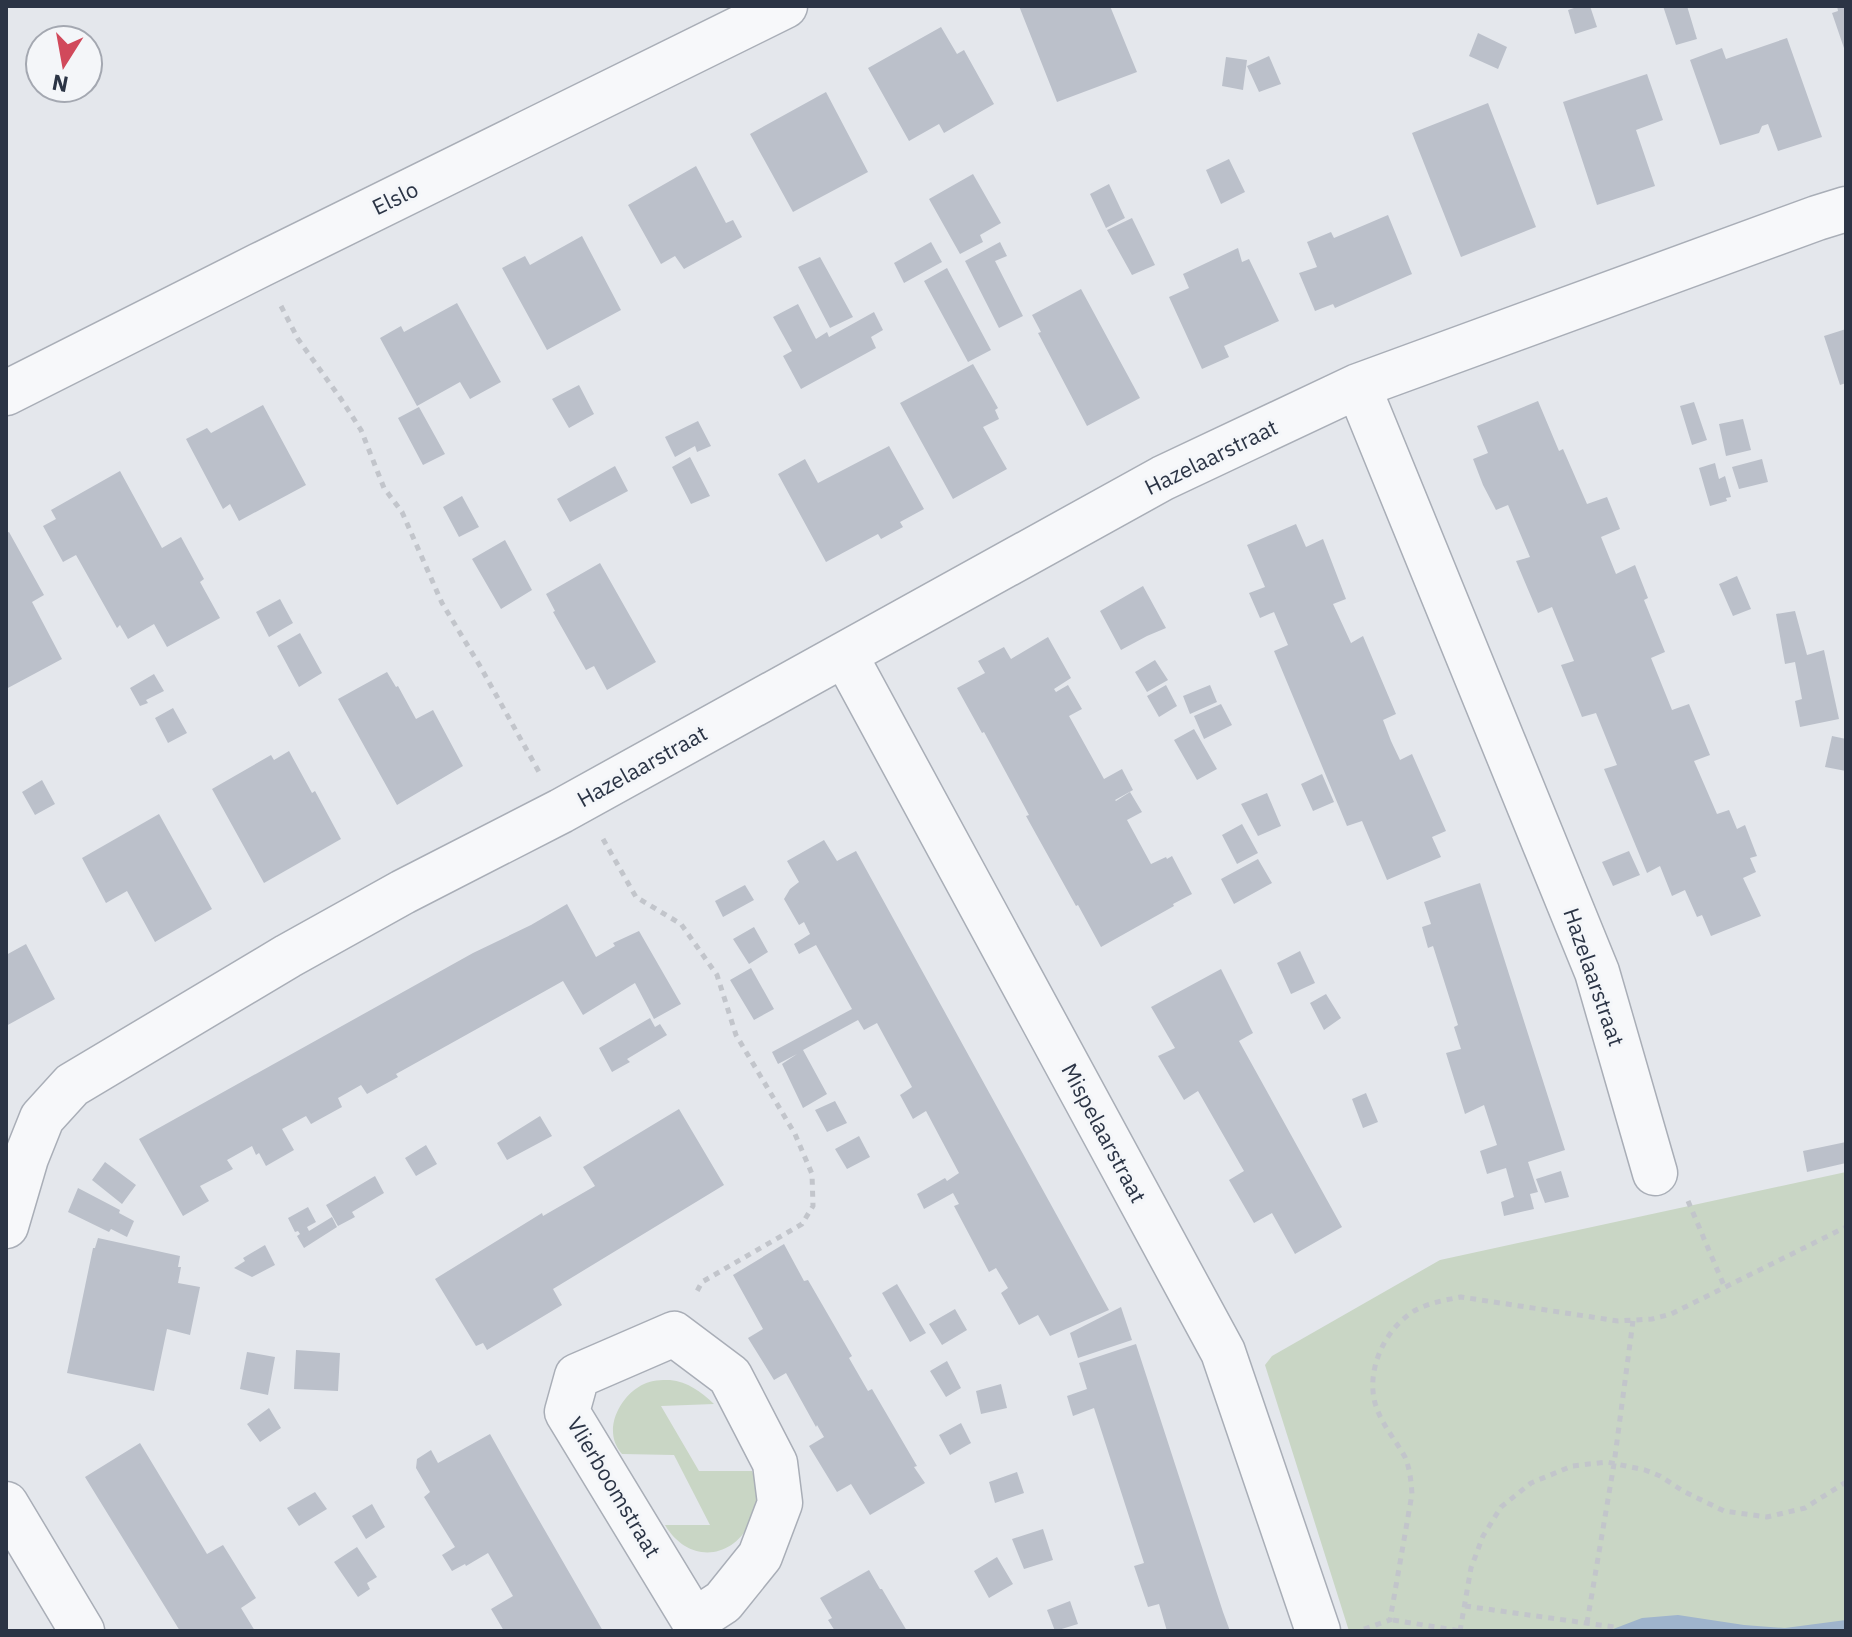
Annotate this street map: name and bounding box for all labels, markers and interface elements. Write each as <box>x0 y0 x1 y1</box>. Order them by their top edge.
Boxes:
north arrow <box>24 24 104 104</box>
text: N <box>49 68 71 100</box>
street label: Elslo <box>367 174 423 221</box>
street label: Hazelaarstraat <box>1140 412 1282 501</box>
street label: Hazelaarstraat <box>572 718 712 813</box>
street label: Hazelaarstraat <box>1557 904 1632 1050</box>
street label: Mispelaarstraat <box>1055 1058 1153 1208</box>
street label: Vlierboomstraat <box>561 1411 668 1562</box>

